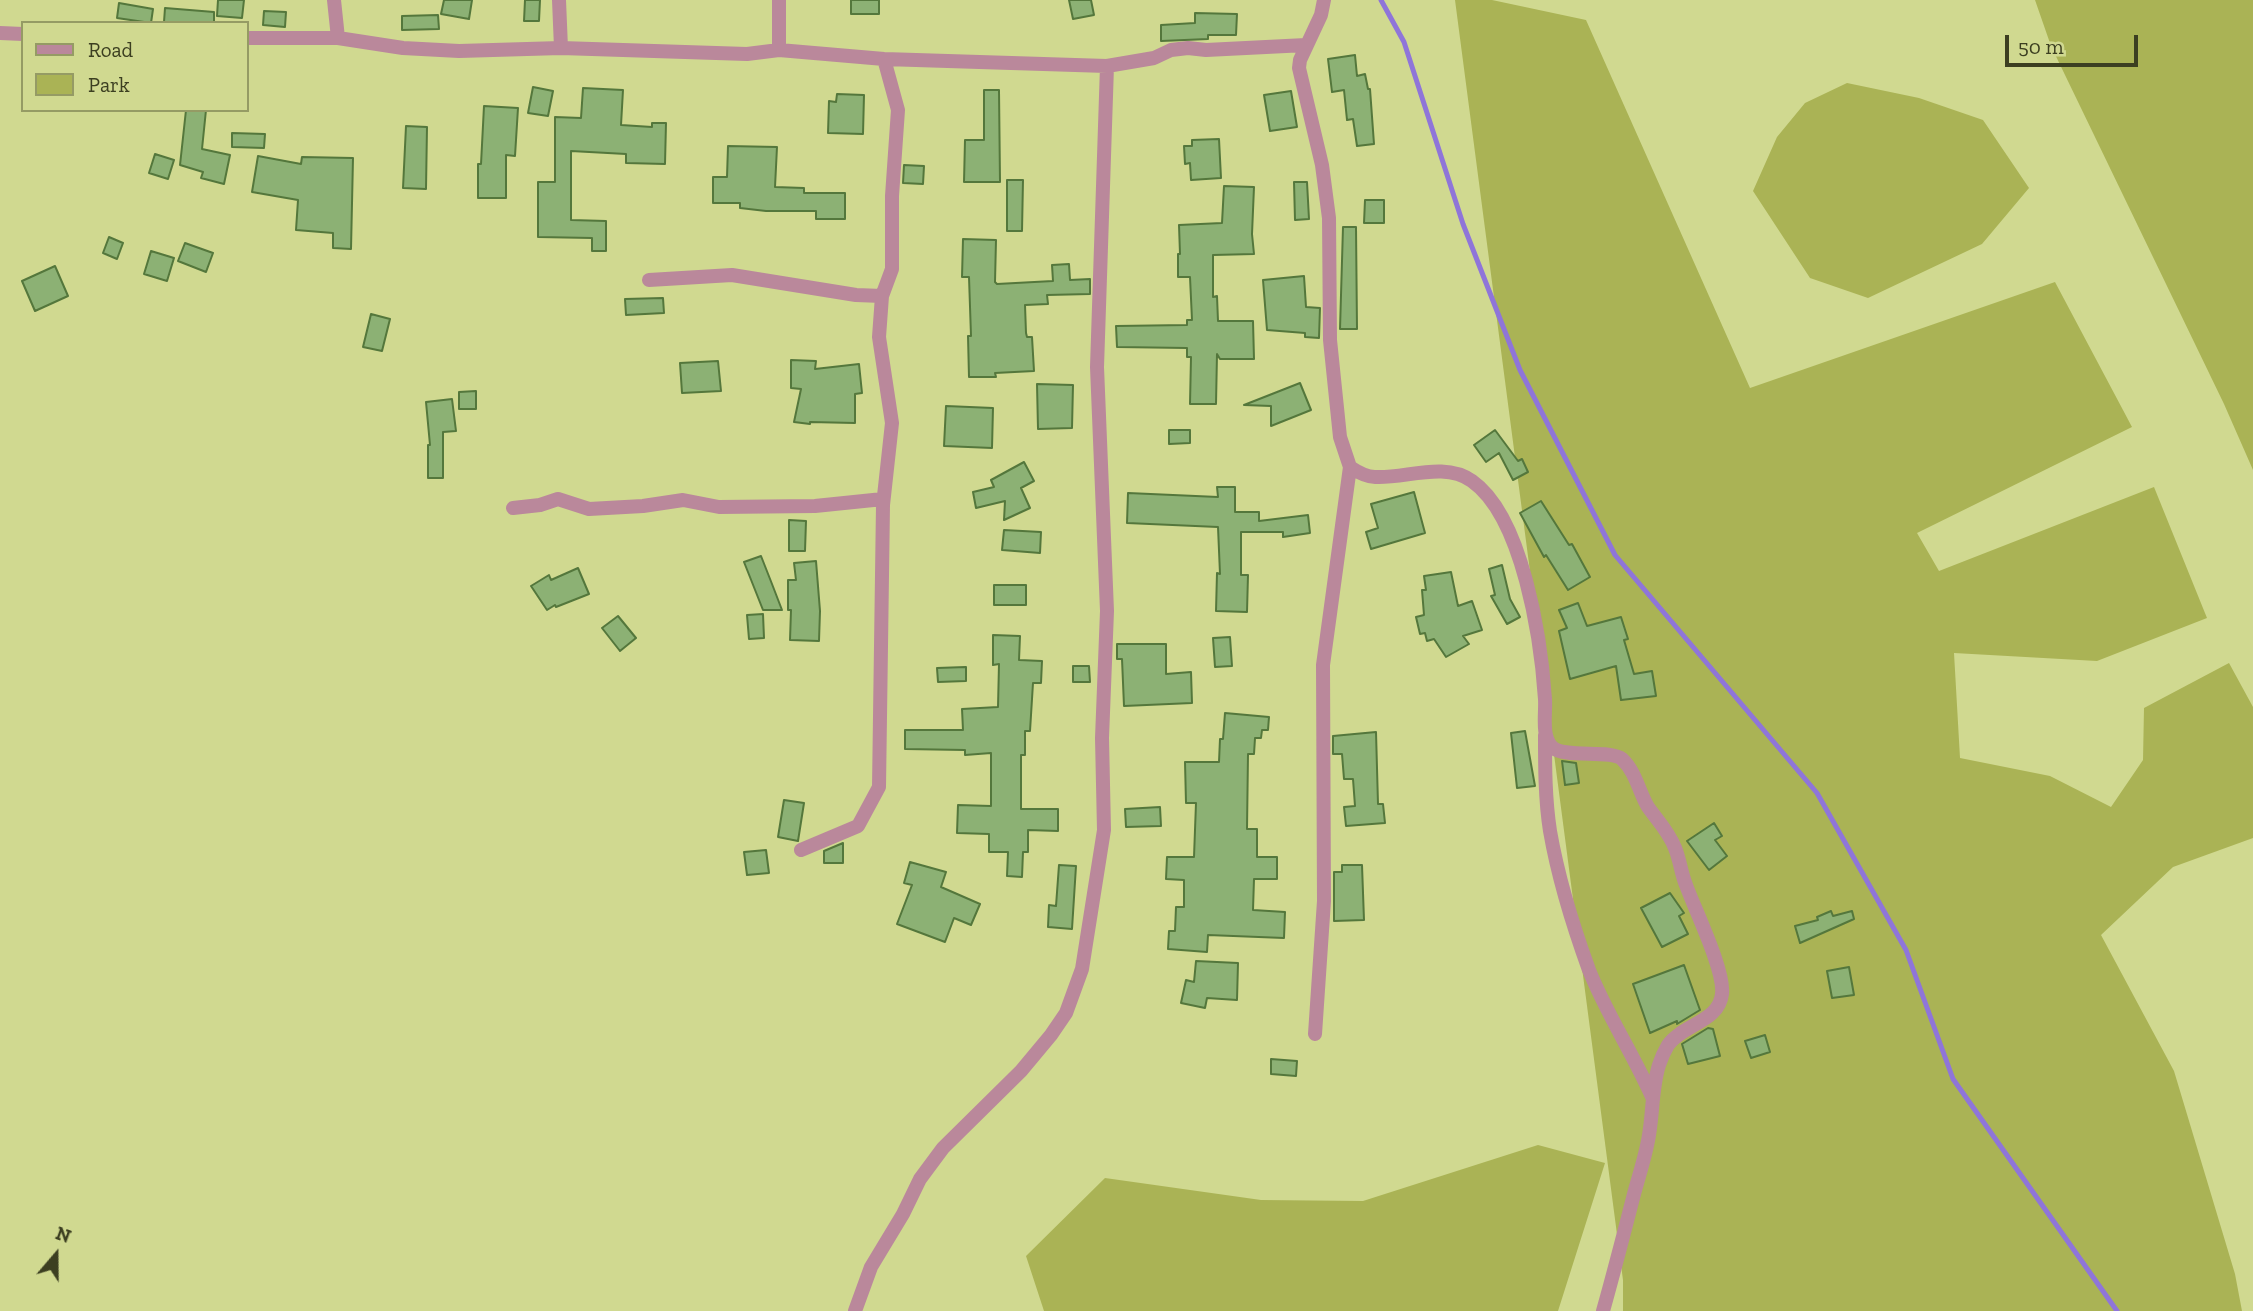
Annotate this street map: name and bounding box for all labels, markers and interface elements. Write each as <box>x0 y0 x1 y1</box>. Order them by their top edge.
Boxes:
legend <box>21 21 248 112</box>
scale bar <box>2008 21 2141 65</box>
text: 50 m <box>2018 34 2064 59</box>
text: Road <box>88 37 133 62</box>
text: Park <box>88 72 130 97</box>
north arrow <box>21 1220 91 1290</box>
text: N <box>53 1222 74 1248</box>

